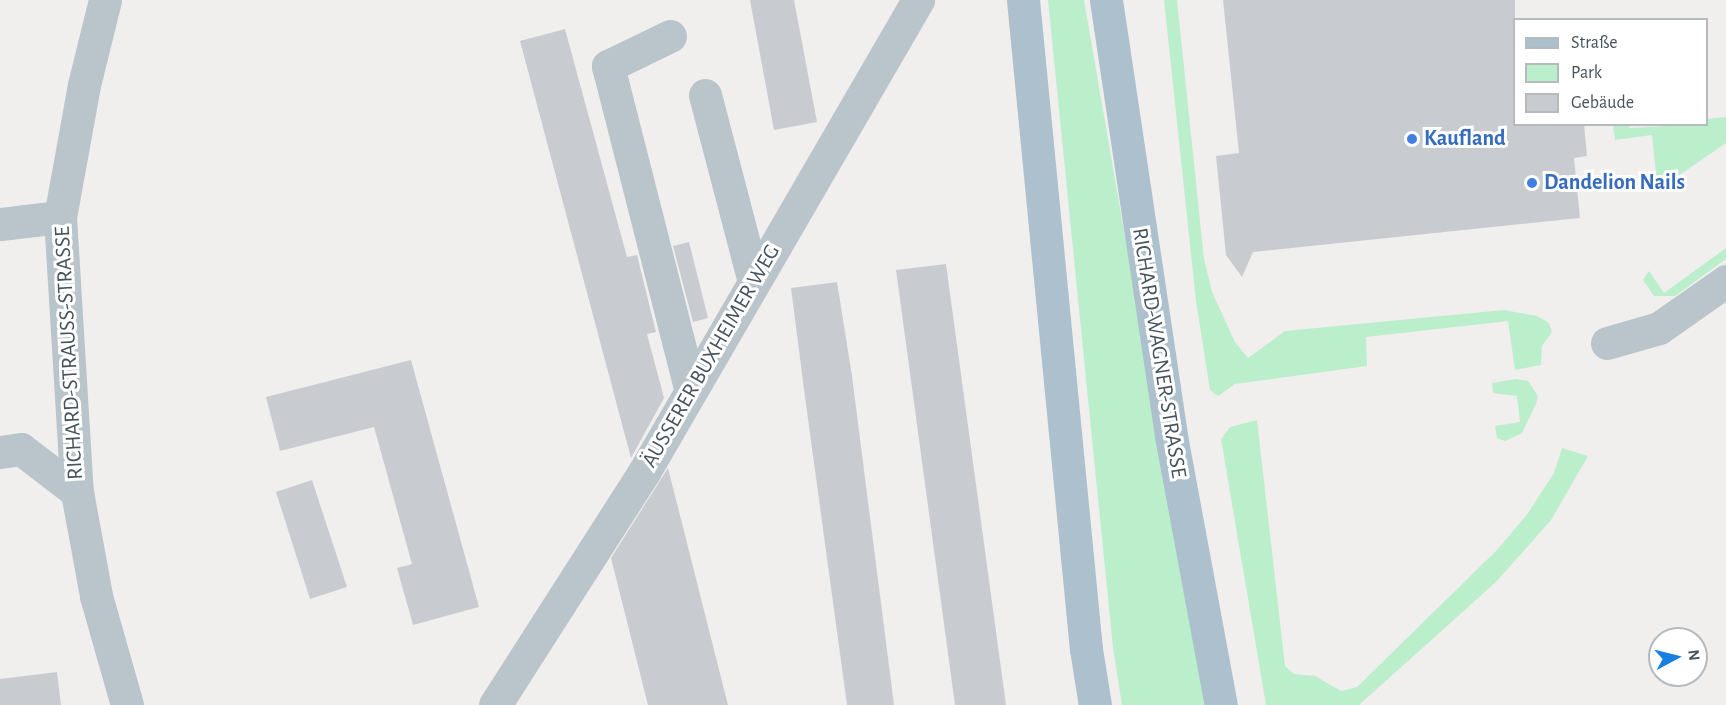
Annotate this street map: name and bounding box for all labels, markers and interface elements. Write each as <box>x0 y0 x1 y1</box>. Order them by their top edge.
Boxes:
legend <box>1513 18 1708 126</box>
text: Straße <box>1571 34 1617 52</box>
text: Park <box>1571 64 1602 82</box>
text: Gebäude <box>1571 94 1634 112</box>
place label: Kaufland <box>1424 126 1506 152</box>
marker: Kaufland <box>1405 132 1419 146</box>
place label: Dandelion Nails <box>1544 170 1685 196</box>
marker: Dandelion Nails <box>1525 176 1539 190</box>
street label: RICHARD-STRAUSS-STRASSE <box>49 226 89 480</box>
street label: RICHARD-WAGNER-STRASSE <box>1126 226 1192 480</box>
street label: ÄUSSERER BUXHEIMER WEG <box>636 240 786 472</box>
north arrow <box>1648 627 1708 687</box>
text: N <box>1685 649 1702 662</box>

